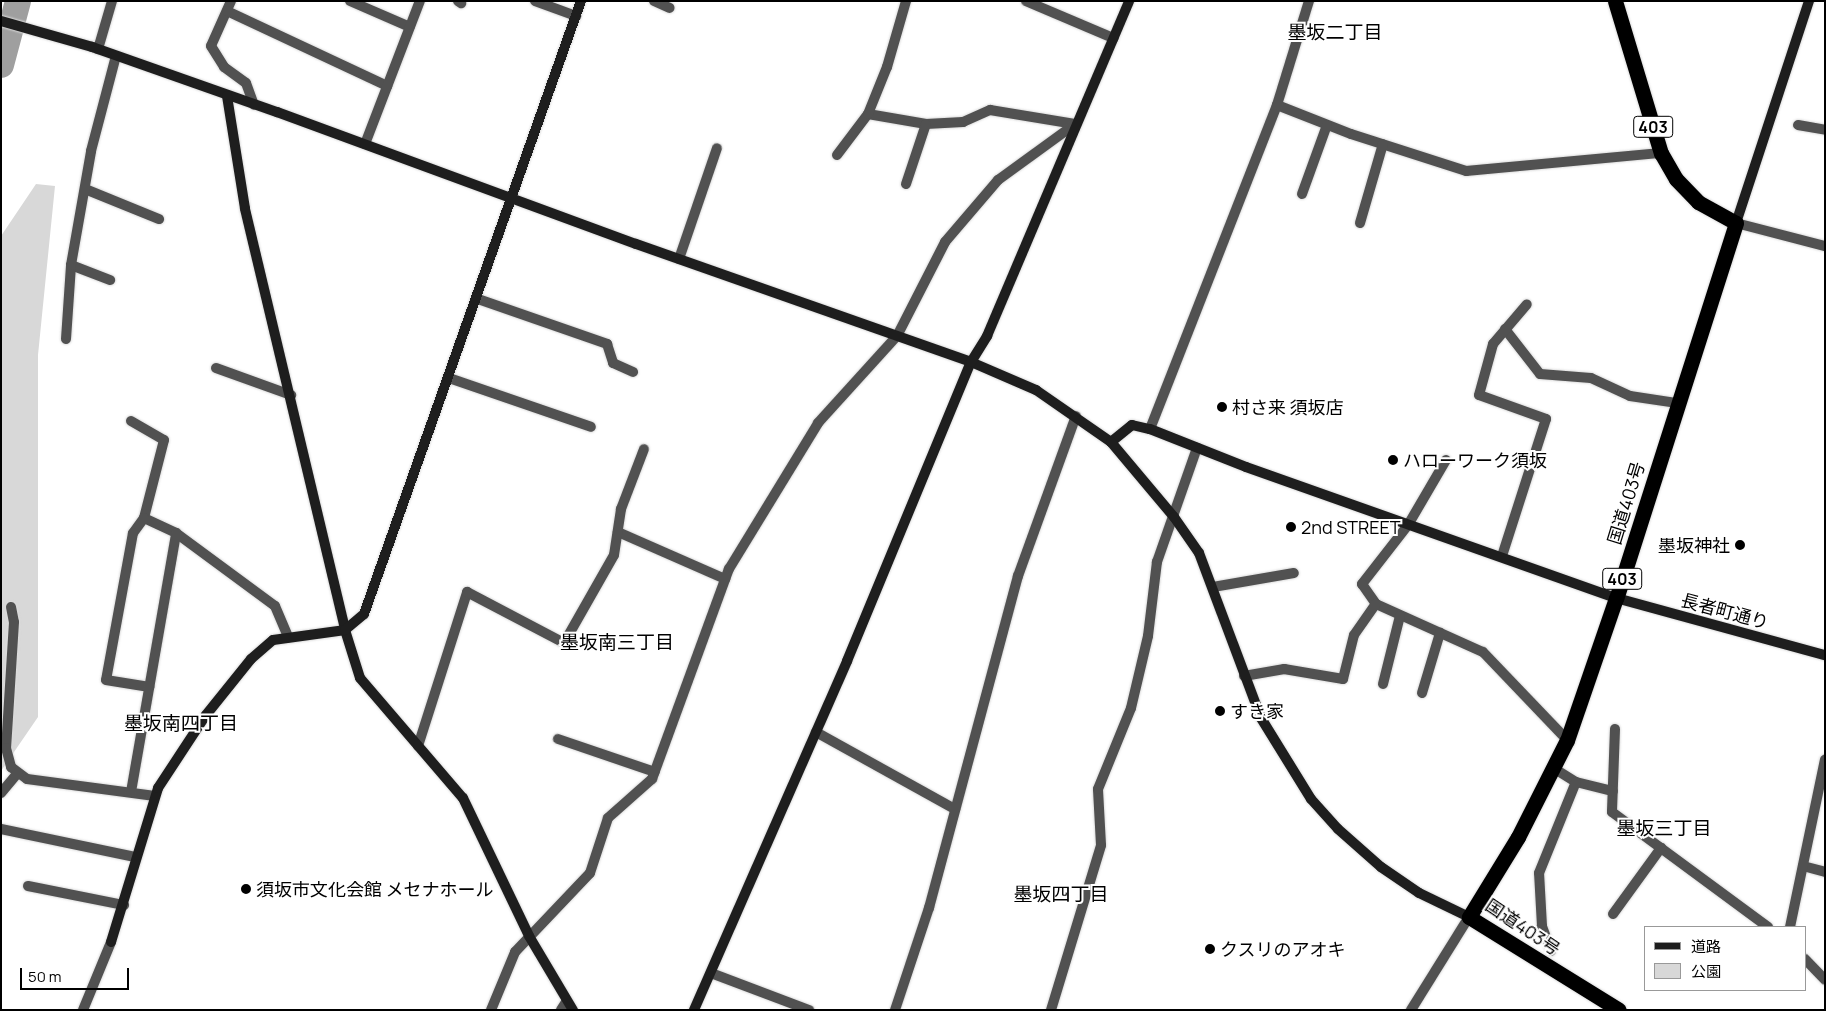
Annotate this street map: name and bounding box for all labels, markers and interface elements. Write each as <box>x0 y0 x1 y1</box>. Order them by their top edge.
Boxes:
district label: 墨坂二丁目 <box>1288 22 1382 44</box>
road number: 403 <box>1633 114 1673 140</box>
place label: 村さ来 須坂店 <box>1232 396 1344 418</box>
marker: 村さ来 須坂店 <box>1216 401 1228 413</box>
place label: ハローワーク須坂 <box>1403 449 1547 471</box>
marker: ハローワーク須坂 <box>1387 454 1399 466</box>
street label: 国道403号 <box>1603 459 1649 547</box>
place label: 2nd STREET <box>1301 516 1401 538</box>
marker: 2nd STREET <box>1285 521 1297 533</box>
place label: 墨坂神社 <box>1658 534 1730 556</box>
marker: 墨坂神社 <box>1734 539 1746 551</box>
road number: 403 <box>1602 566 1642 592</box>
street label: 長者町通り <box>1679 589 1771 633</box>
district label: 墨坂南三丁目 <box>560 632 674 654</box>
place label: すき家 <box>1230 700 1284 722</box>
marker: すき家 <box>1214 705 1226 717</box>
district label: 墨坂南四丁目 <box>124 713 238 735</box>
district label: 墨坂三丁目 <box>1617 818 1711 840</box>
place label: 須坂市文化会館 メセナホール <box>256 878 494 900</box>
marker: 須坂市文化会館 メセナホール <box>240 883 252 895</box>
district label: 墨坂四丁目 <box>1014 884 1108 906</box>
street label: 国道403号 <box>1482 894 1564 960</box>
legend <box>1644 926 1806 991</box>
text: 道路 <box>1691 936 1721 957</box>
place label: クスリのアオキ <box>1220 938 1346 960</box>
marker: クスリのアオキ <box>1204 943 1216 955</box>
scale bar <box>22 958 131 990</box>
text: 公園 <box>1691 961 1721 982</box>
text: 50 m <box>28 966 62 987</box>

